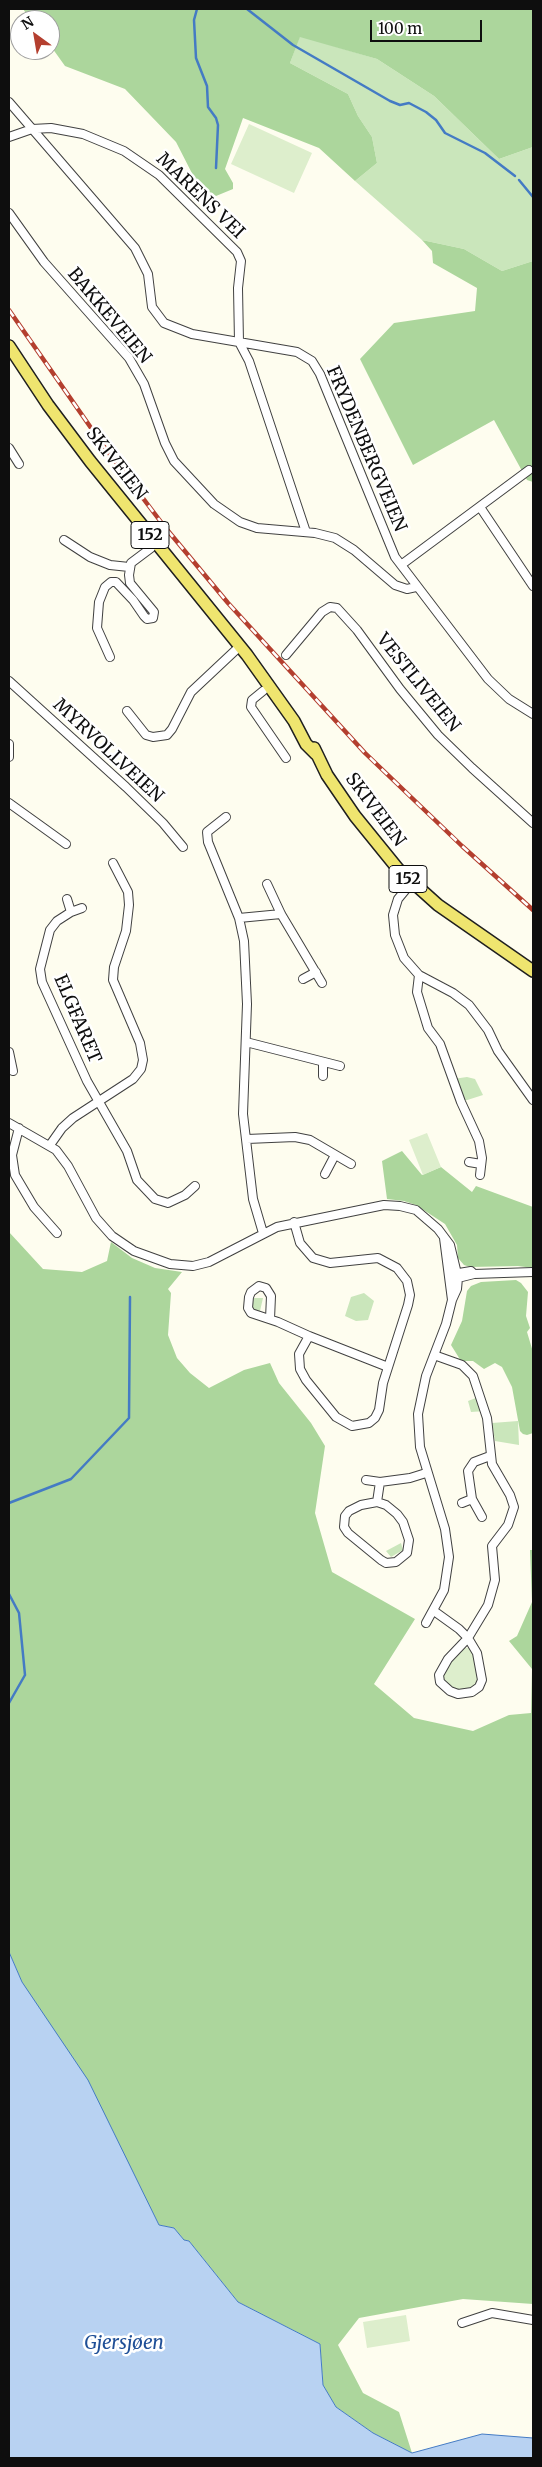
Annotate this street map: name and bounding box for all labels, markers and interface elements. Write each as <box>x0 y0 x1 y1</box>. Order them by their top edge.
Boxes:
north arrow <box>10 10 60 60</box>
scale bar <box>372 10 484 42</box>
text: N <box>18 13 37 34</box>
text: 100 m <box>378 19 422 38</box>
street label: MARENS VEI <box>151 149 249 243</box>
street label: BAKKEVEIEN <box>63 264 155 368</box>
street label: FRYDENBERGVEIEN <box>321 363 411 535</box>
street label: SKIVEIEN <box>81 423 151 505</box>
road number: 152 <box>131 522 169 548</box>
street label: VESTLIVEIEN <box>372 629 464 737</box>
street label: MYRVOLLVEIEN <box>48 694 168 808</box>
street label: SKIVEIEN <box>340 769 410 851</box>
road number: 152 <box>389 866 427 892</box>
street label: ELGFARET <box>49 971 105 1067</box>
water label: Gjersjøen <box>84 2333 164 2355</box>

